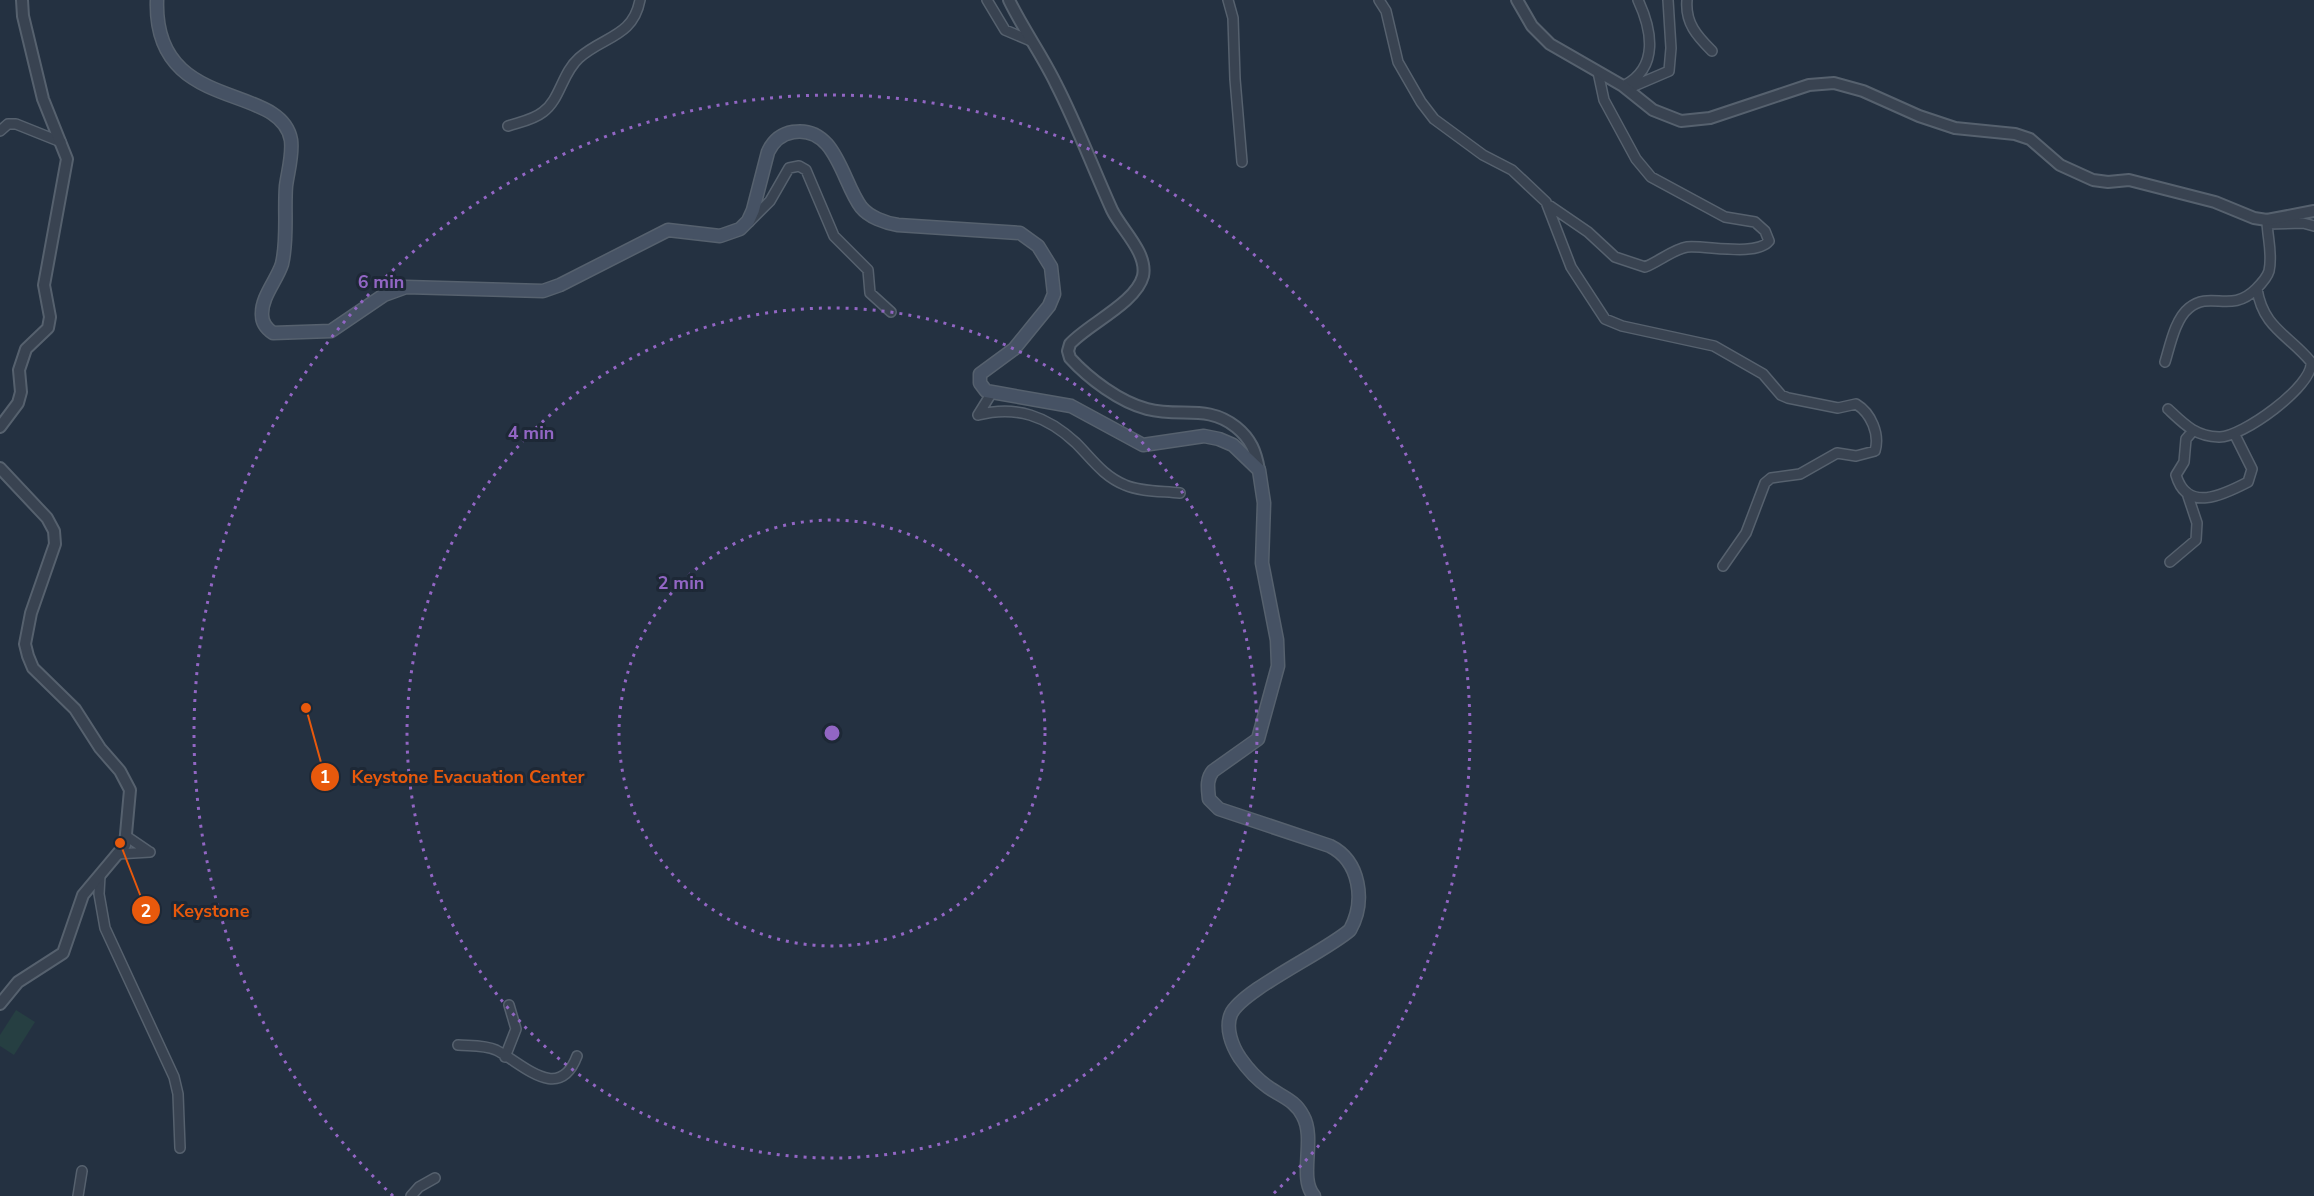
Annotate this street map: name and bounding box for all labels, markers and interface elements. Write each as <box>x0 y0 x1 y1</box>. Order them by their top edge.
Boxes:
text: 6 min <box>358 270 404 294</box>
text: 4 min <box>508 421 554 445</box>
text: 2 min <box>658 571 704 595</box>
centre of rings <box>822 723 842 743</box>
callout: Keystone Evacuation Center <box>310 759 597 795</box>
text: 1 <box>320 765 330 789</box>
text: Keystone Evacuation Center <box>352 765 584 789</box>
callout: Keystone <box>131 892 262 928</box>
text: 2 <box>141 899 151 923</box>
text: Keystone <box>173 899 250 923</box>

